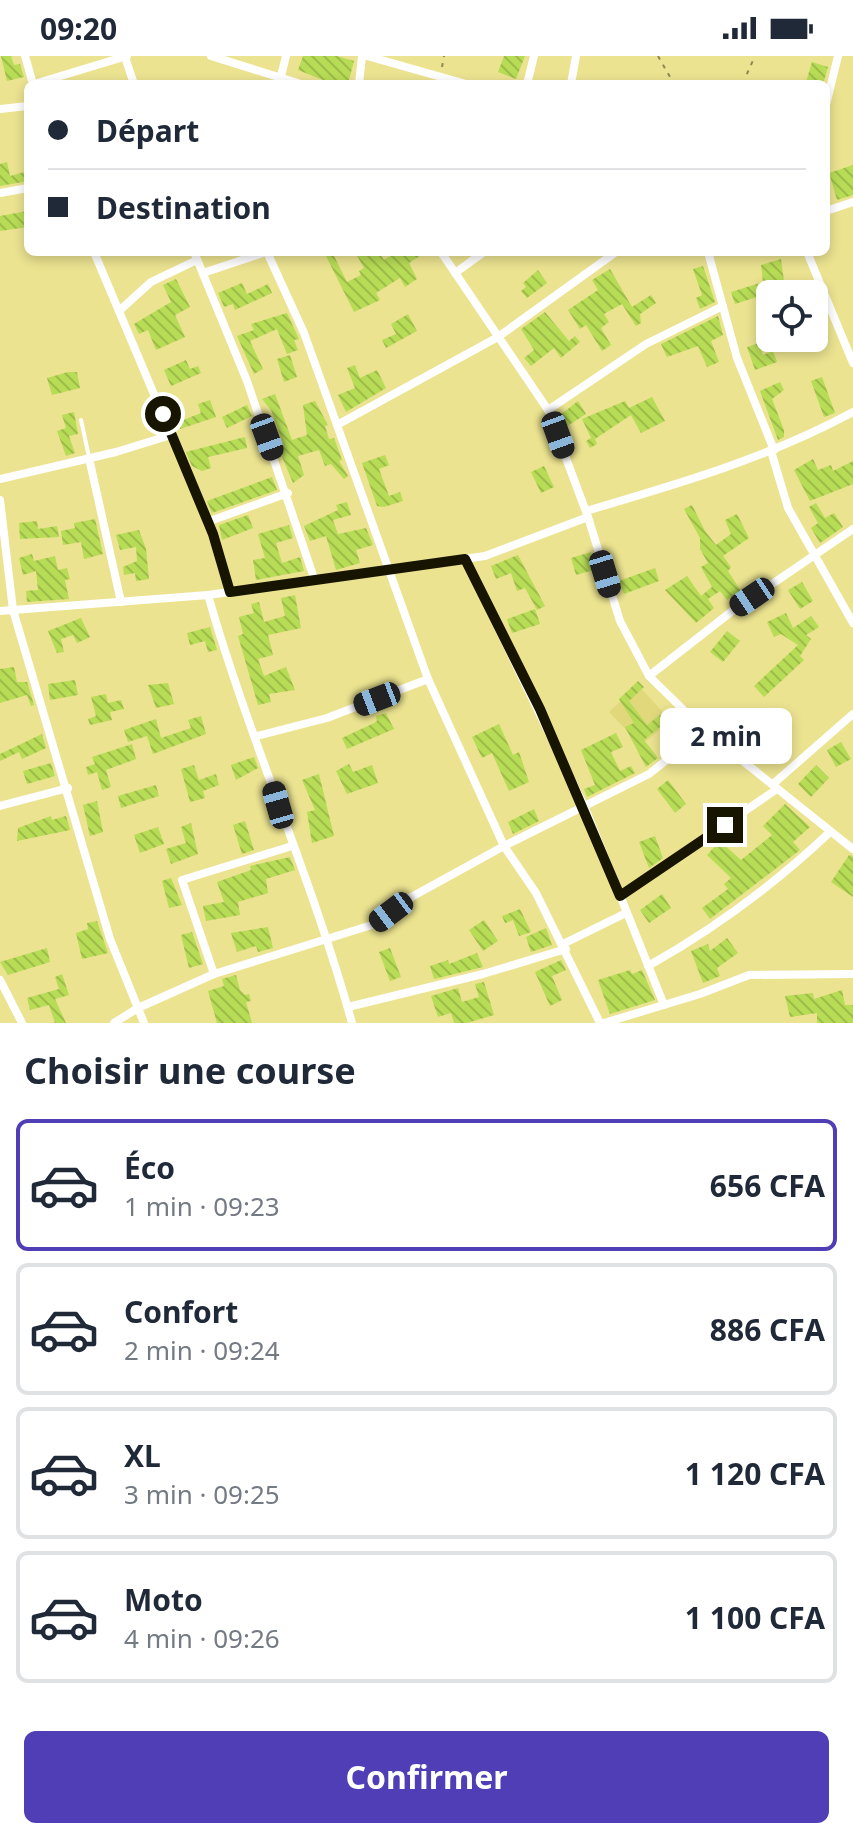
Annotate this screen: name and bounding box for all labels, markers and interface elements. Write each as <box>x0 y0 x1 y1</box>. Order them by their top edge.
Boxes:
text: 09:20 <box>40 8 117 49</box>
text: Départ <box>96 110 199 151</box>
text: Destination <box>96 187 271 228</box>
map controls <box>756 280 828 352</box>
button: locate <box>756 280 828 352</box>
route start <box>145 396 181 432</box>
car <box>539 408 577 462</box>
car <box>248 410 286 464</box>
car <box>587 548 623 600</box>
car <box>725 574 779 620</box>
car <box>350 679 404 719</box>
callout: 2 min <box>659 709 791 765</box>
text: 2 min <box>690 718 762 754</box>
car <box>260 779 296 831</box>
route end <box>707 807 743 843</box>
car <box>365 888 417 936</box>
text: Choisir une course <box>24 1046 356 1095</box>
text: Éco <box>124 1147 175 1188</box>
icon: car <box>28 1149 100 1221</box>
text: 656 CFA <box>710 1165 825 1206</box>
text: 1 min · 09:23 <box>124 1188 280 1224</box>
text: Confort <box>124 1291 238 1332</box>
icon: car <box>28 1293 100 1365</box>
text: 886 CFA <box>710 1309 825 1350</box>
text: 2 min · 09:24 <box>124 1332 280 1368</box>
text: XL <box>124 1435 161 1476</box>
icon: car <box>28 1437 100 1509</box>
text: 1 120 CFA <box>685 1453 825 1494</box>
text: 3 min · 09:25 <box>124 1476 280 1512</box>
text: Moto <box>124 1579 203 1620</box>
icon: car <box>28 1581 100 1653</box>
text: 1 100 CFA <box>685 1597 825 1638</box>
text: 4 min · 09:26 <box>124 1620 280 1656</box>
button: Confirmer <box>24 1731 829 1823</box>

